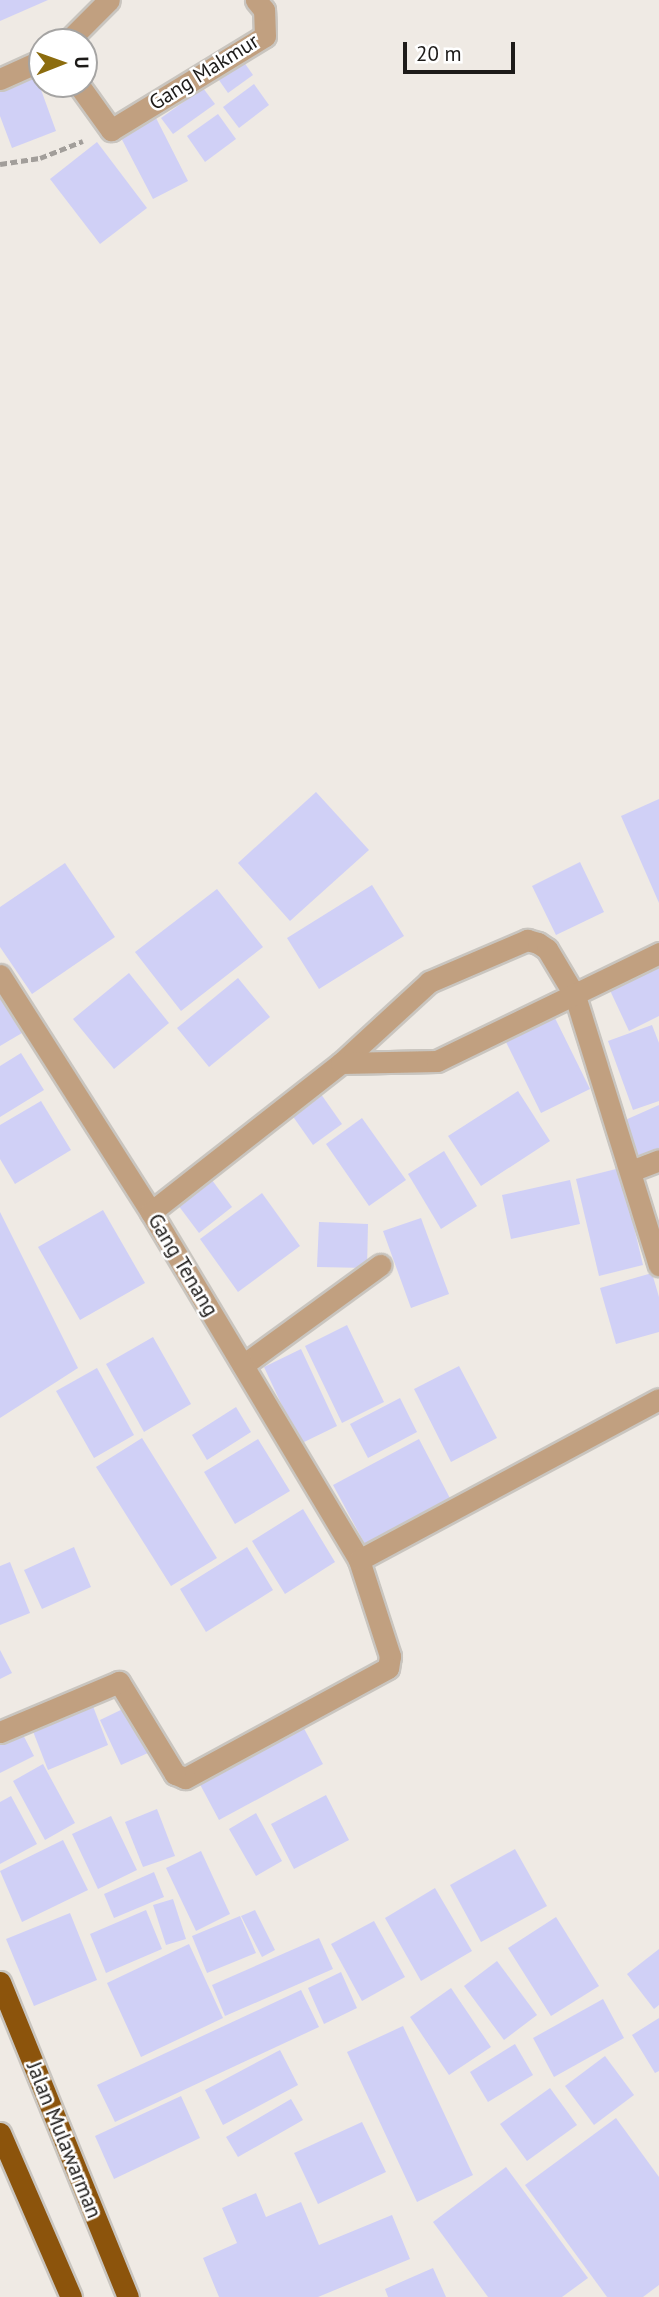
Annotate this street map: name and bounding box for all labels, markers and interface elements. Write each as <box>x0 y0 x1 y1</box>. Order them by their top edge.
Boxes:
north arrow <box>28 28 98 98</box>
street label: Gang Makmur <box>145 28 263 116</box>
scale bar <box>407 28 519 72</box>
text: 20 m <box>416 40 462 67</box>
text: U <box>70 56 94 69</box>
street label: Gang Tenang <box>142 1209 224 1321</box>
street label: Jalan Mulawarman <box>21 2058 107 2222</box>

